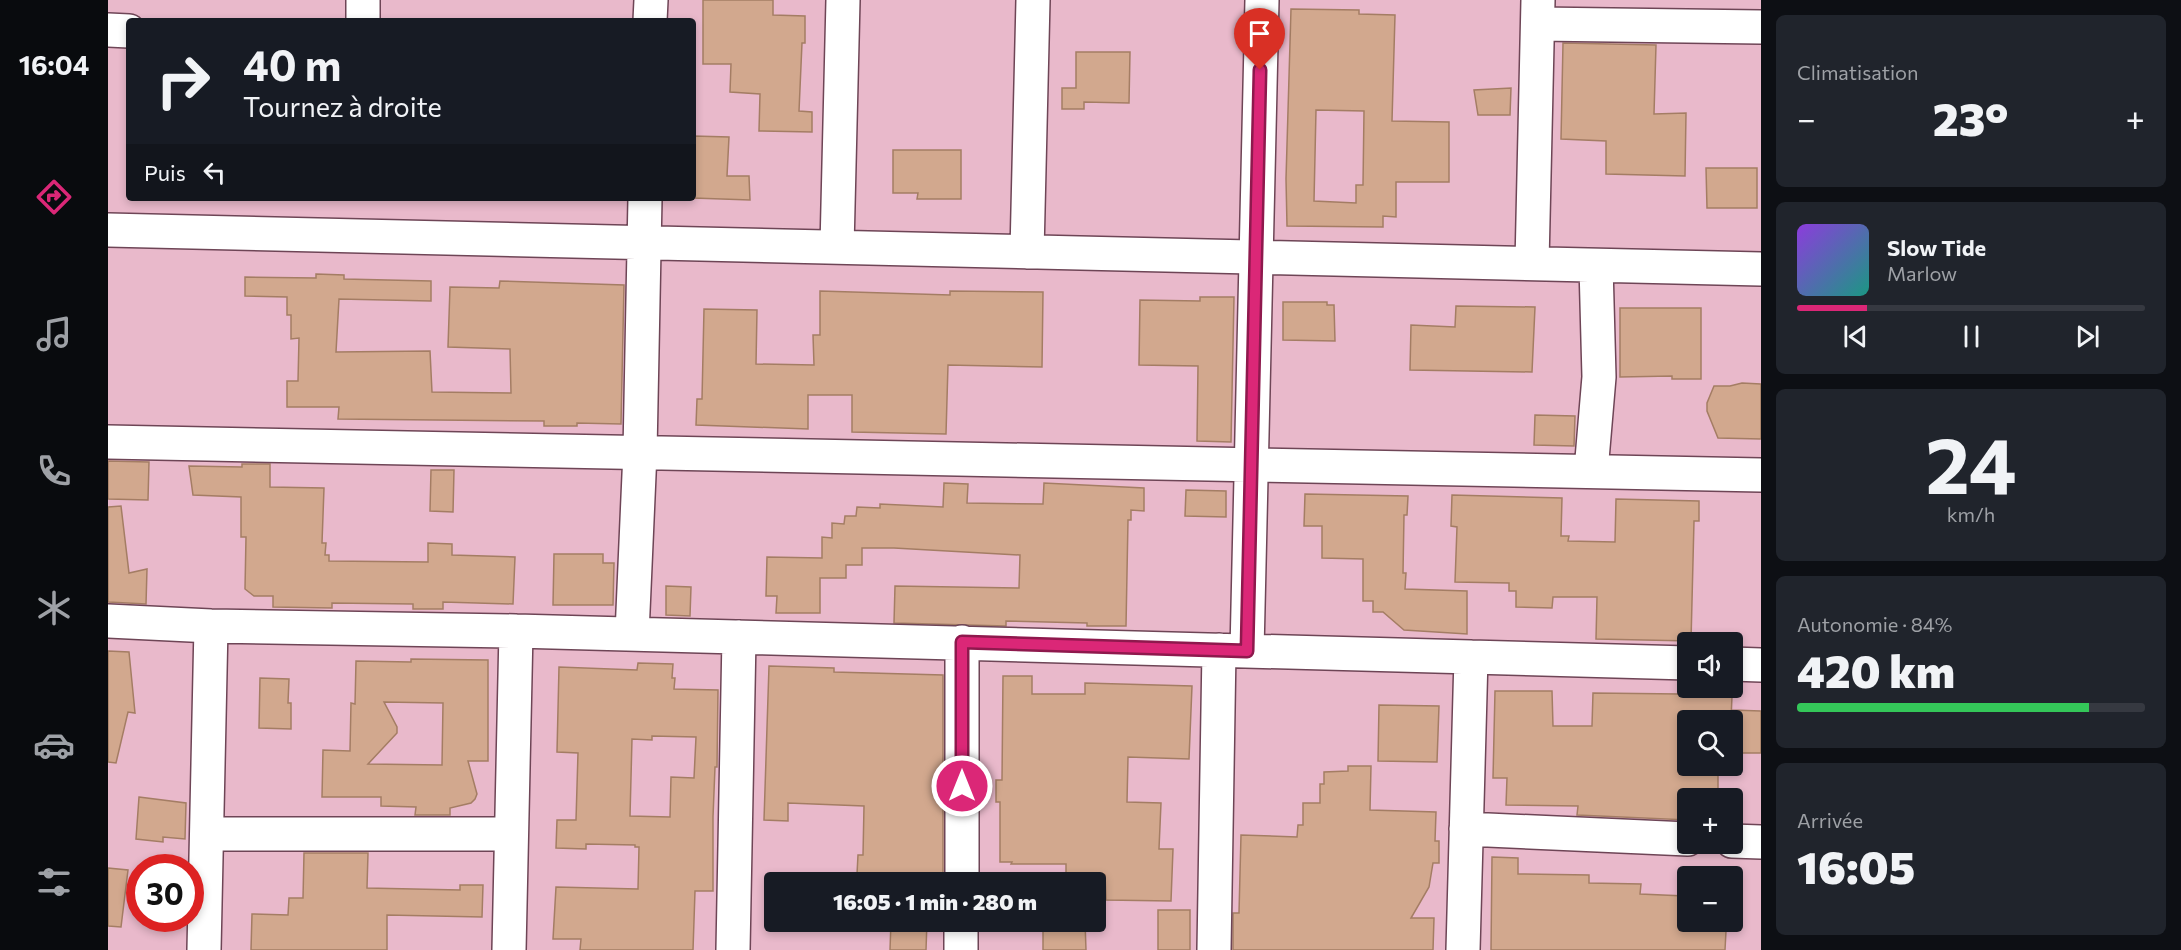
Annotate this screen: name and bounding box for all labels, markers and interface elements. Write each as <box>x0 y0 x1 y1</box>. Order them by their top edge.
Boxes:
pin <box>1234 8 1285 70</box>
icon: arrive <box>1243 17 1276 50</box>
text: 40 m <box>243 38 341 90</box>
icon: right <box>144 42 222 120</box>
text: 16:04 <box>19 48 89 81</box>
text: Climatisation <box>1797 60 1918 84</box>
text: Tournez à droite <box>243 90 442 123</box>
text: 23° <box>1933 90 2009 145</box>
text: − <box>1797 97 1816 138</box>
text: + <box>2126 97 2145 138</box>
icon: left <box>198 156 231 189</box>
text: Puis <box>144 159 186 186</box>
icon: directions <box>33 176 75 218</box>
text: Slow Tide <box>1887 234 1986 261</box>
text: Marlow <box>1887 261 1957 285</box>
icon: music <box>33 313 75 355</box>
icon: previous <box>1839 320 1872 353</box>
icon: pause <box>1955 320 1988 353</box>
icon: next <box>2071 320 2104 353</box>
text: 24 <box>1925 415 2017 510</box>
icon: phone <box>33 450 75 492</box>
text: km/h <box>1947 502 1995 526</box>
icon: climate <box>33 587 75 629</box>
text: Autonomie · 84% <box>1797 612 1952 636</box>
map controls <box>1677 632 1743 932</box>
button: sound <box>1677 632 1743 698</box>
text: 420 km <box>1797 642 1955 697</box>
button: search <box>1677 710 1743 776</box>
icon: car <box>33 724 75 766</box>
position arrow <box>930 754 994 818</box>
button: + <box>1677 788 1743 854</box>
text: Arrivée <box>1797 808 1863 832</box>
text: 16:05 <box>1797 838 1915 893</box>
speed limit sign: 30 <box>126 854 204 932</box>
icon: filters <box>33 861 75 903</box>
button: − <box>1677 866 1743 932</box>
text: 16:05 · 1 min · 280 m <box>833 888 1037 915</box>

